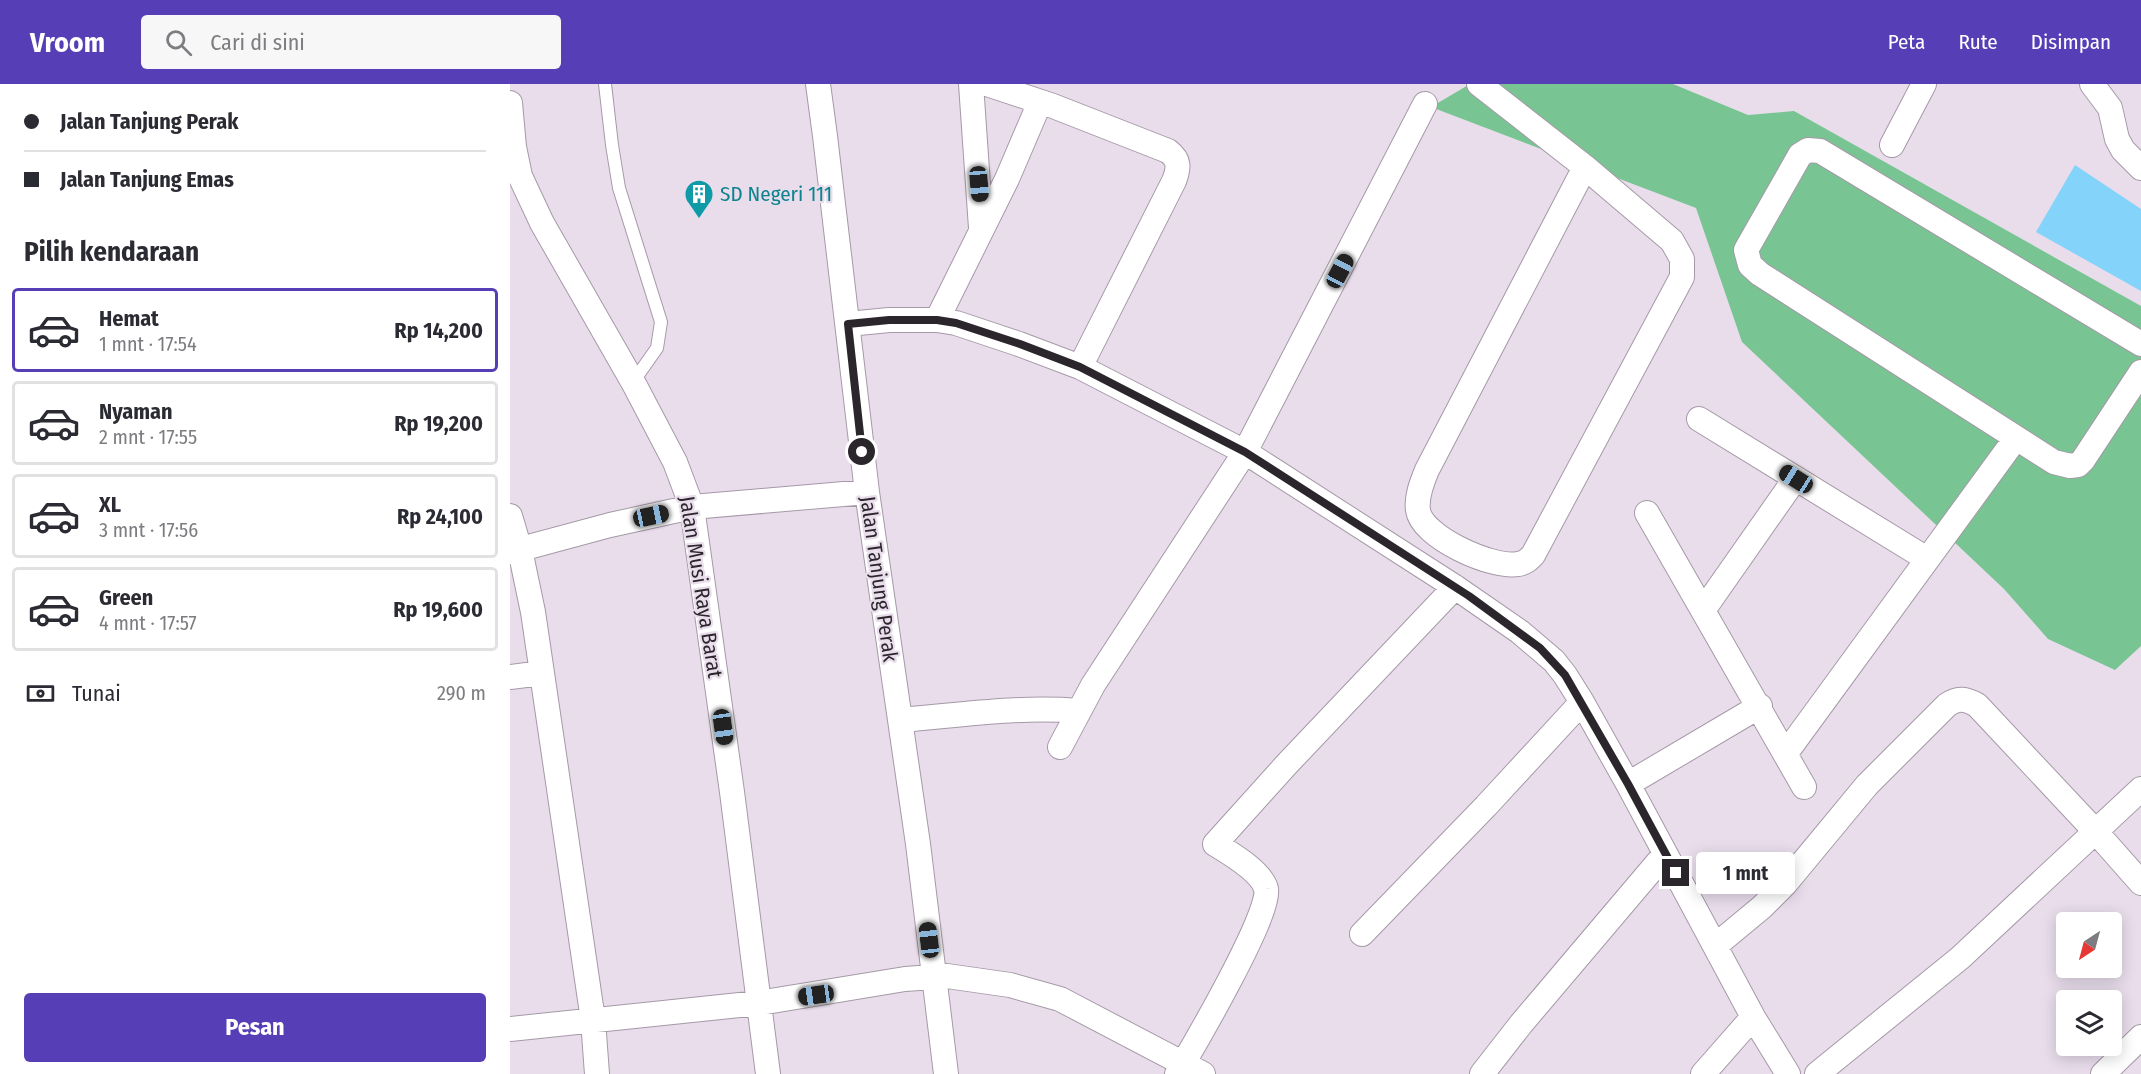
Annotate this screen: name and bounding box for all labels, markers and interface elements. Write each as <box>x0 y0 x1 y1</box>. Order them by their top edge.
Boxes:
search box <box>141 15 561 69</box>
text: Vroom <box>30 26 105 59</box>
icon: search <box>162 26 195 59</box>
text: Cari di sini <box>210 29 305 56</box>
text: Peta <box>1888 29 1925 55</box>
text: Rute <box>1958 29 1998 55</box>
text: Disimpan <box>2031 29 2111 55</box>
text: Jalan Tanjung Perak <box>60 108 238 135</box>
car <box>968 165 990 203</box>
text: Jalan Tanjung Emas <box>60 166 234 193</box>
building icon: SD Negeri 111 <box>683 178 715 220</box>
place label: SD Negeri 111 <box>720 181 832 207</box>
text: Pilih kendaraan <box>24 236 199 268</box>
car <box>1324 251 1356 291</box>
icon: car <box>27 303 81 357</box>
text: Hemat <box>99 305 159 332</box>
text: Rp 14,200 <box>394 317 483 344</box>
text: 1 mnt · 17:54 <box>99 332 197 356</box>
icon: car <box>27 396 81 450</box>
text: Nyaman <box>99 398 172 425</box>
text: Rp 19,200 <box>394 410 483 437</box>
text: 2 mnt · 17:55 <box>99 425 197 449</box>
route start <box>848 438 875 465</box>
car <box>1776 462 1816 496</box>
icon: car <box>27 489 81 543</box>
text: XL <box>99 491 121 518</box>
street label: Jalan Musi Raya Barat <box>674 494 728 680</box>
street label: Jalan Tanjung Perak <box>854 494 904 664</box>
text: Rp 24,100 <box>397 503 483 530</box>
car <box>632 503 670 529</box>
text: 3 mnt · 17:56 <box>99 518 198 542</box>
icon: car <box>27 582 81 636</box>
text: Green <box>99 584 153 611</box>
text: Rp 19,600 <box>393 596 483 623</box>
text: 4 mnt · 17:57 <box>99 611 197 635</box>
icon: cash <box>24 677 57 710</box>
text: Tunai <box>72 680 121 707</box>
text: 290 m <box>437 681 486 705</box>
car <box>712 708 734 746</box>
callout: 1 mnt <box>1697 852 1796 894</box>
route end <box>1662 859 1689 886</box>
text: 1 mnt <box>1723 861 1768 885</box>
north arrow <box>2056 912 2122 978</box>
map controls <box>2056 912 2122 1056</box>
car <box>918 921 940 959</box>
car <box>797 984 835 1006</box>
button: layers <box>2056 990 2122 1056</box>
button: Pesan <box>24 993 486 1062</box>

